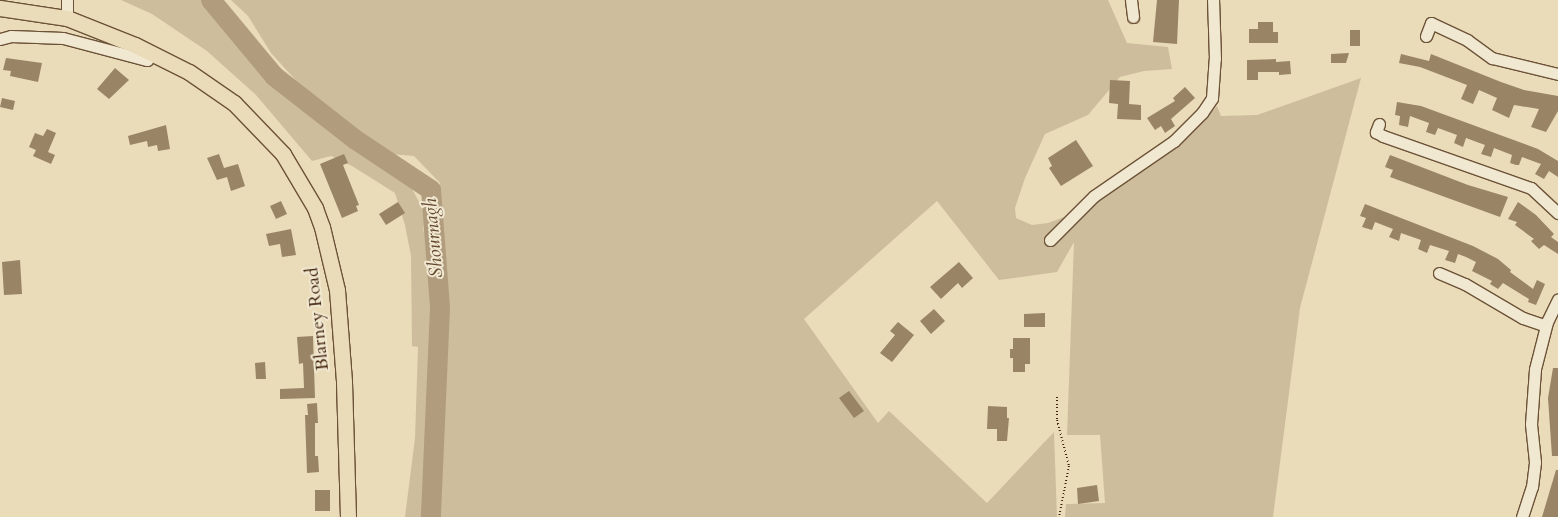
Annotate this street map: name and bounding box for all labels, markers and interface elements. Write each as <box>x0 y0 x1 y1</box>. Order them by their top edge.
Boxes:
water label: Shournagh <box>419 197 449 279</box>
street label: Blarney Road <box>302 266 334 372</box>

